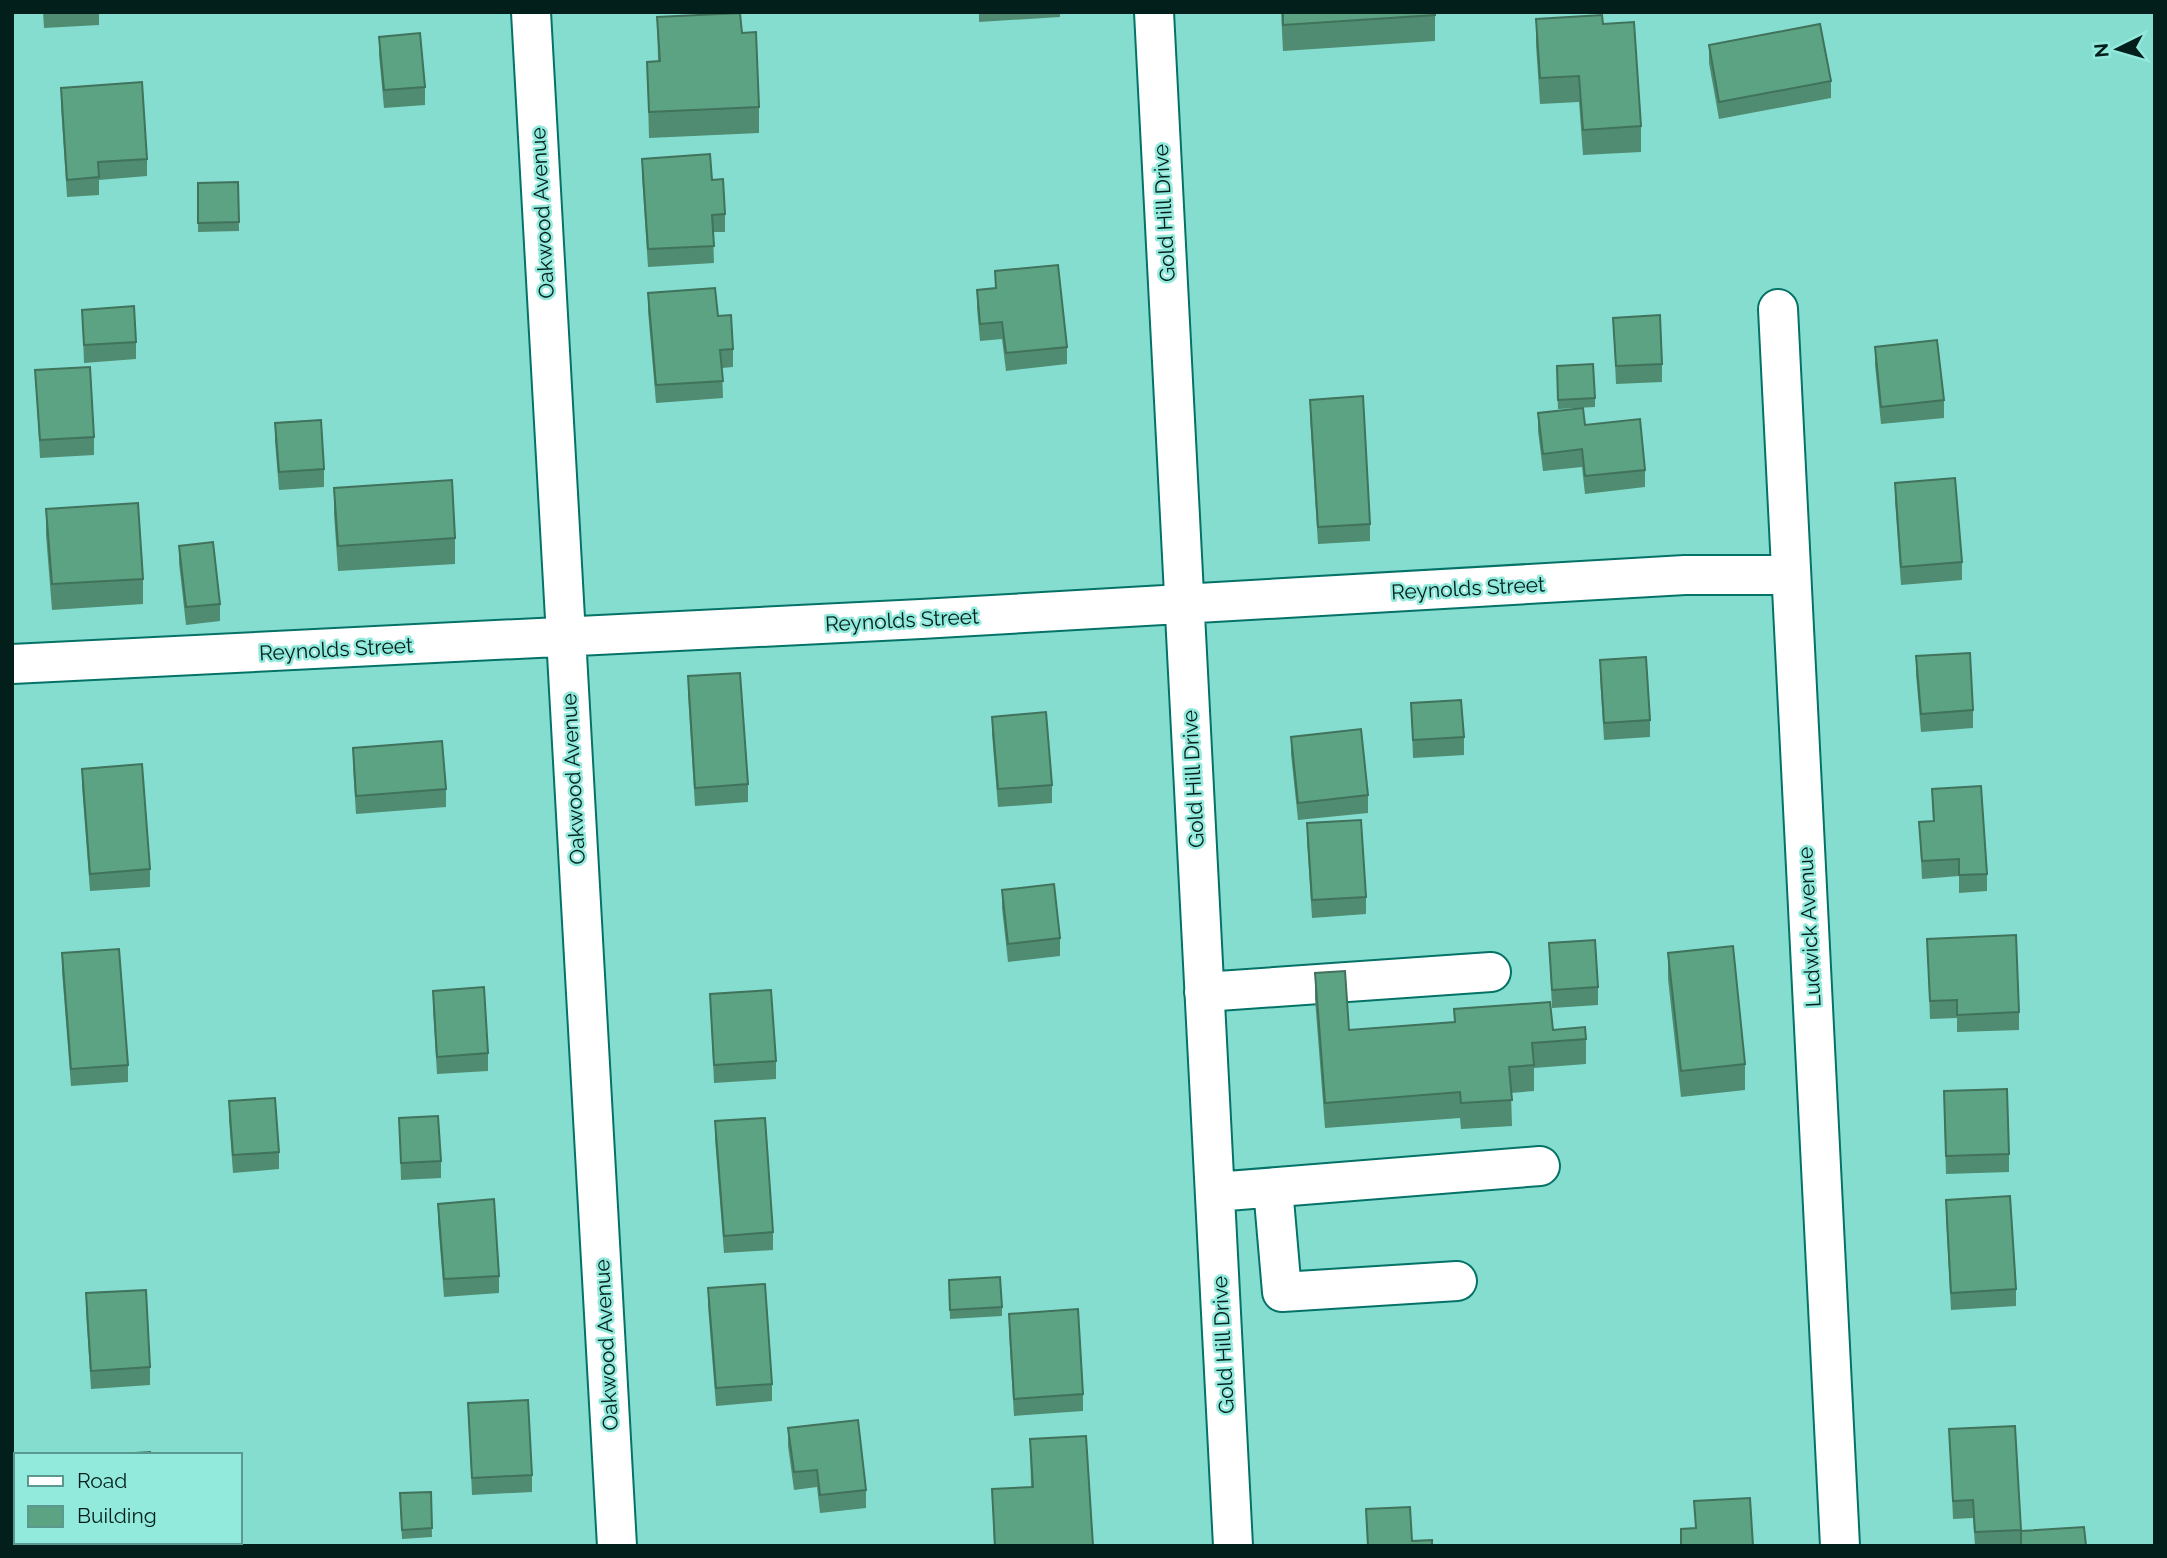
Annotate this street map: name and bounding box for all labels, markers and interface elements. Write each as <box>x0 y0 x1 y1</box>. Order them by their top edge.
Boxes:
north arrow <box>2083 14 2153 84</box>
text: N <box>2089 42 2113 59</box>
street label: Oakwood Avenue <box>525 127 559 299</box>
street label: Gold Hill Drive <box>1148 143 1180 283</box>
street label: Reynolds Street <box>1390 571 1546 605</box>
street label: Reynolds Street <box>824 603 980 637</box>
street label: Reynolds Street <box>258 632 414 666</box>
street label: Oakwood Avenue <box>556 693 590 865</box>
street label: Gold Hill Drive <box>1177 709 1209 849</box>
street label: Ludwick Avenue <box>1792 846 1826 1008</box>
street label: Oakwood Avenue <box>589 1259 623 1431</box>
street label: Gold Hill Drive <box>1207 1275 1239 1415</box>
legend <box>14 1453 242 1544</box>
text: Road <box>77 1468 127 1493</box>
text: Building <box>77 1503 157 1528</box>

